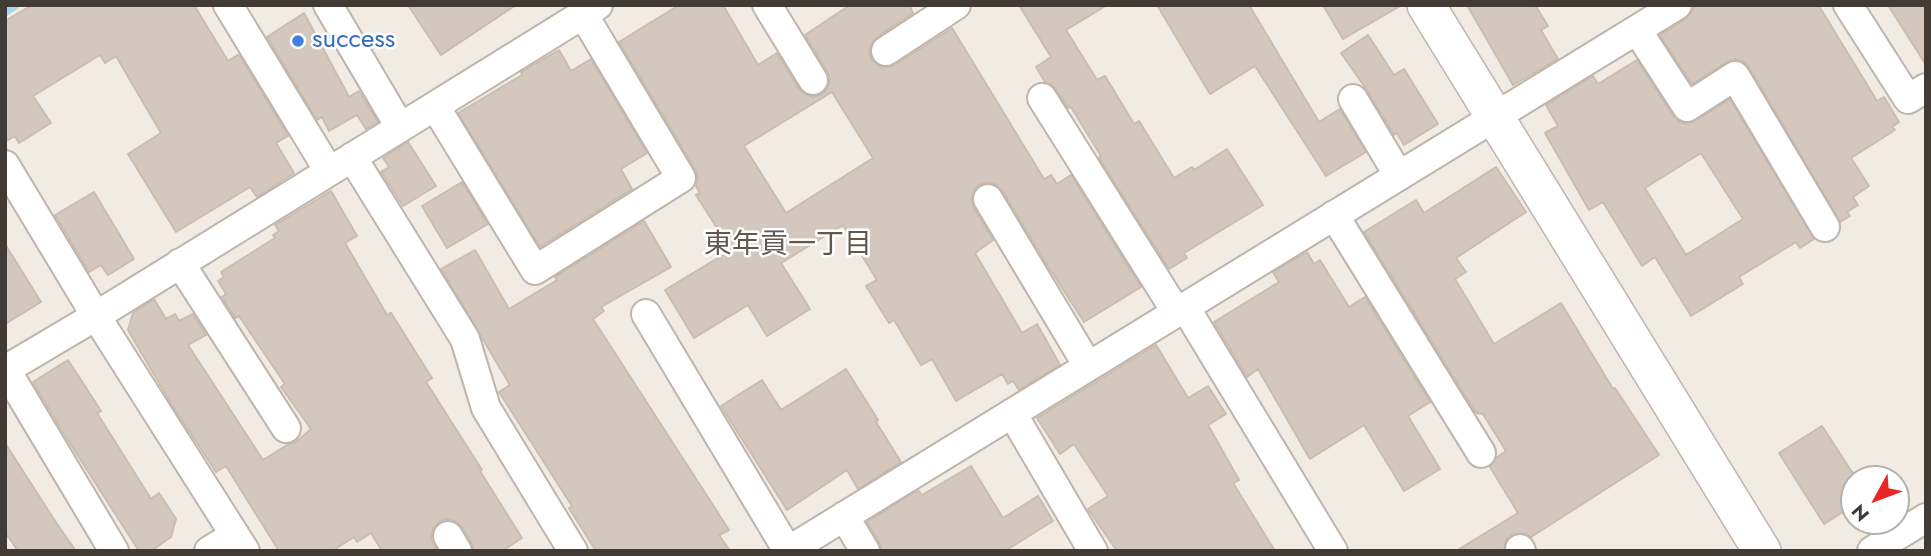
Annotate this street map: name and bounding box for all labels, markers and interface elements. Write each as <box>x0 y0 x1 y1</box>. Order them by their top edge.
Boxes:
place label: success <box>312 25 395 57</box>
marker: success <box>290 33 306 49</box>
district label: 東年貢一丁目 <box>704 229 872 263</box>
north arrow <box>1840 465 1910 535</box>
text: N <box>1845 498 1875 527</box>

